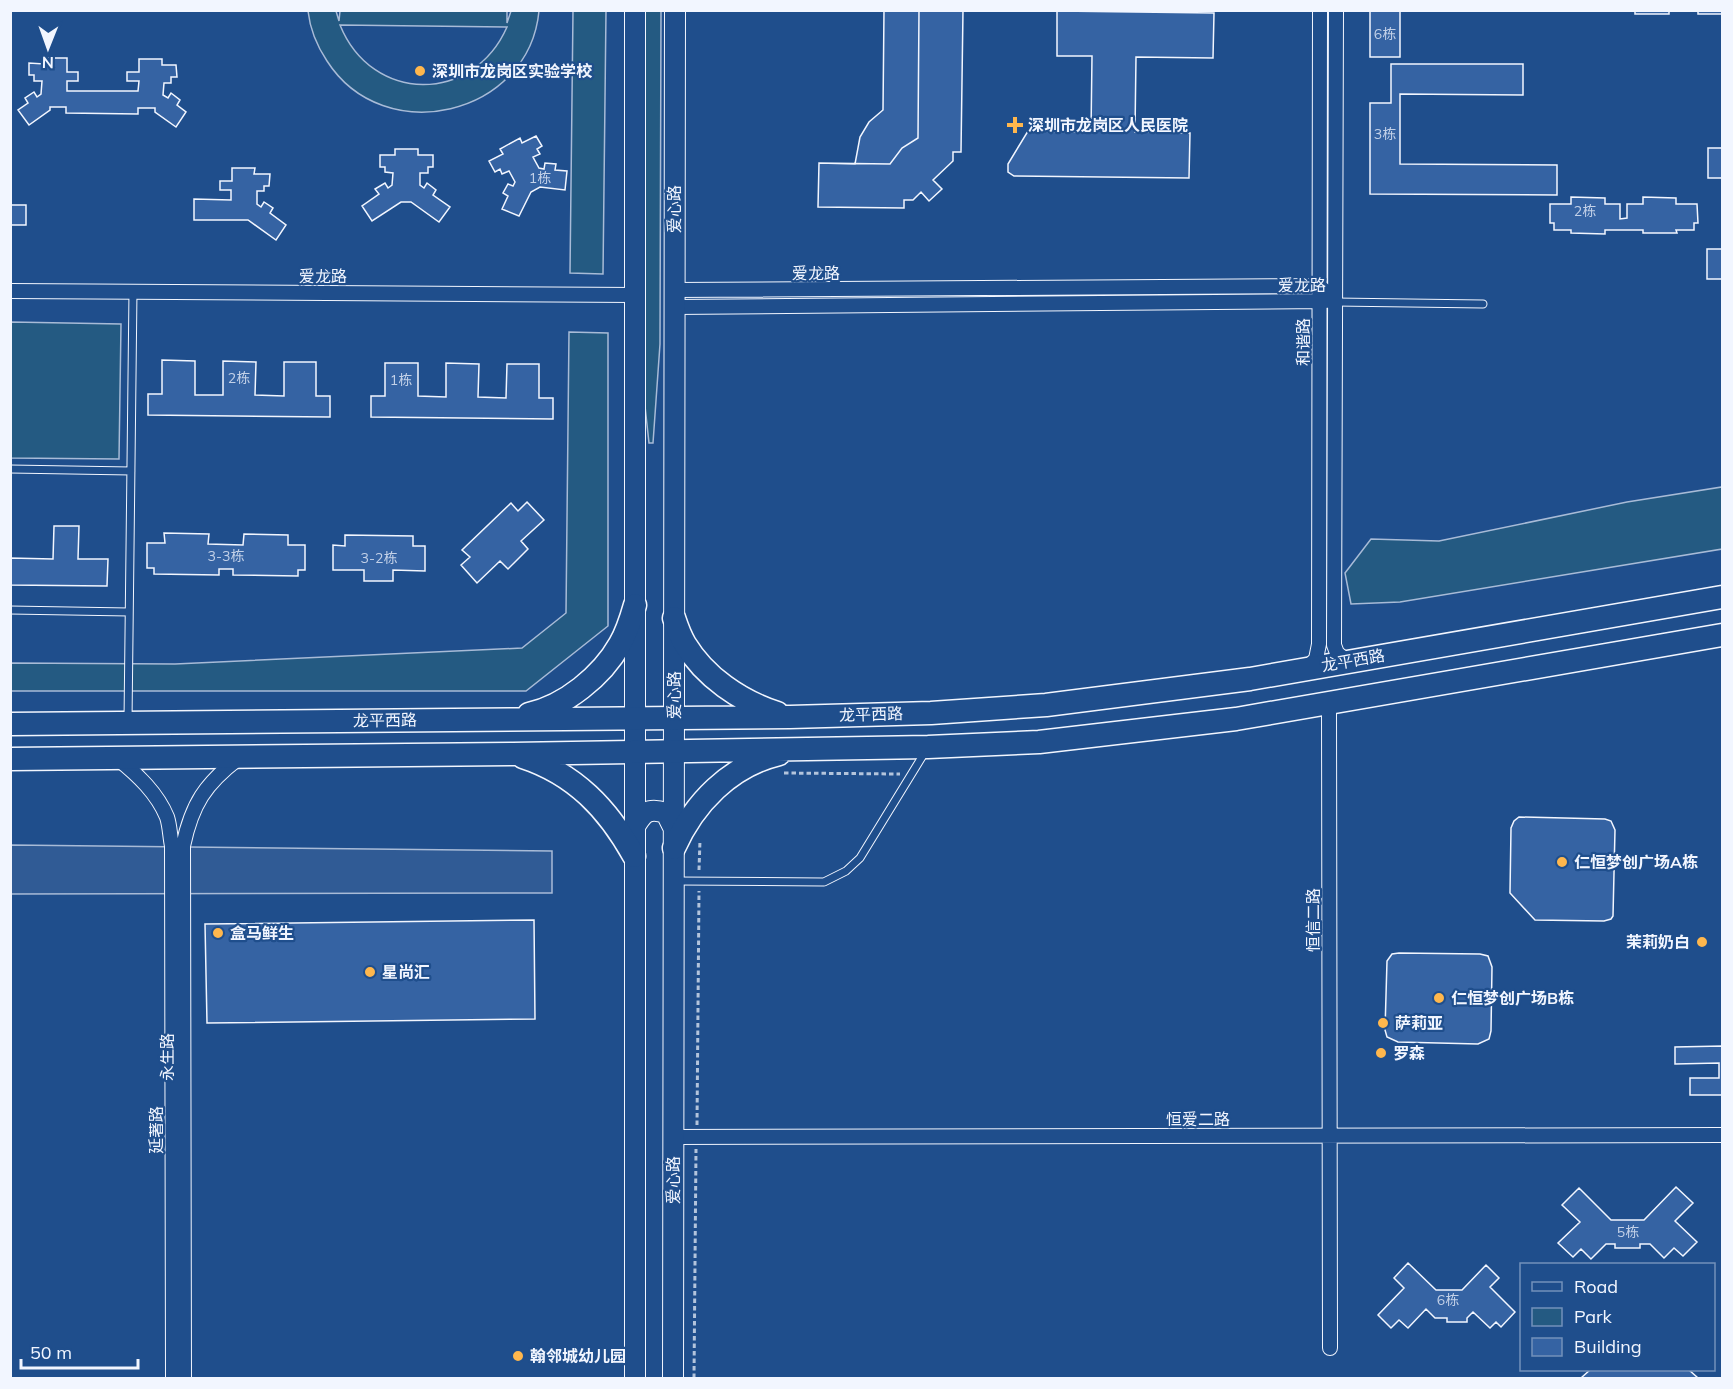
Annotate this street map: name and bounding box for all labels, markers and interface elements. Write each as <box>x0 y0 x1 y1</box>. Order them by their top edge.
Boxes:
north arrow <box>18 18 78 78</box>
house number: 6栋 <box>1374 25 1396 43</box>
text: N <box>42 53 54 73</box>
place label: 深圳市龙岗区实验学校 <box>432 61 593 81</box>
marker: 深圳市龙岗区实验学校 <box>413 64 427 78</box>
place label: 深圳市龙岗区人民医院 <box>1028 115 1188 135</box>
marker: 深圳市龙岗区人民医院 <box>1006 116 1024 134</box>
house number: 3栋 <box>1374 125 1396 143</box>
house number: 1栋 <box>529 169 551 187</box>
street label: 爱心路 <box>664 185 684 233</box>
house number: 2栋 <box>1574 202 1596 220</box>
street label: 爱龙路 <box>792 263 840 283</box>
street label: 爱龙路 <box>299 266 347 286</box>
street label: 爱龙路 <box>1278 275 1326 295</box>
street label: 和谐路 <box>1293 318 1313 366</box>
house number: 2栋 <box>228 369 250 387</box>
house number: 1栋 <box>390 371 412 389</box>
house number: 3-3栋 <box>208 547 244 565</box>
house number: 3-2栋 <box>361 549 397 567</box>
street label: 龙平西路 <box>1320 645 1386 675</box>
street label: 爱心路 <box>664 671 684 719</box>
street label: 龙平西路 <box>839 703 903 725</box>
street label: 龙平西路 <box>353 709 417 731</box>
place label: 仁恒梦创广场A栋 <box>1574 852 1698 872</box>
marker: 仁恒梦创广场A栋 <box>1555 855 1569 869</box>
street label: 恒信二路 <box>1303 888 1323 952</box>
place label: 盒马鲜生 <box>230 923 294 943</box>
marker: 盒马鲜生 <box>211 926 225 940</box>
place label: 茉莉奶白 <box>1626 932 1690 952</box>
marker: 茉莉奶白 <box>1695 935 1709 949</box>
place label: 星尚汇 <box>382 962 430 982</box>
marker: 星尚汇 <box>363 965 377 979</box>
place label: 仁恒梦创广场B栋 <box>1451 988 1574 1008</box>
marker: 仁恒梦创广场B栋 <box>1432 991 1446 1005</box>
place label: 萨莉亚 <box>1395 1013 1443 1033</box>
marker: 萨莉亚 <box>1376 1016 1390 1030</box>
street label: 永生路 <box>157 1033 177 1081</box>
place label: 罗森 <box>1393 1043 1425 1063</box>
marker: 罗森 <box>1374 1046 1388 1060</box>
street label: 延著路 <box>146 1106 166 1154</box>
street label: 恒爱二路 <box>1166 1109 1230 1129</box>
street label: 爱心路 <box>663 1156 683 1204</box>
house number: 5栋 <box>1617 1223 1639 1241</box>
legend <box>1520 1263 1715 1371</box>
text: Road <box>1574 1275 1618 1298</box>
house number: 6栋 <box>1437 1291 1459 1309</box>
text: Park <box>1574 1305 1613 1328</box>
scale bar <box>21 1332 138 1370</box>
text: Building <box>1574 1335 1642 1358</box>
text: 50 m <box>30 1341 72 1364</box>
place label: 翰邻城幼儿园 <box>530 1346 626 1366</box>
marker: 翰邻城幼儿园 <box>511 1349 525 1363</box>

